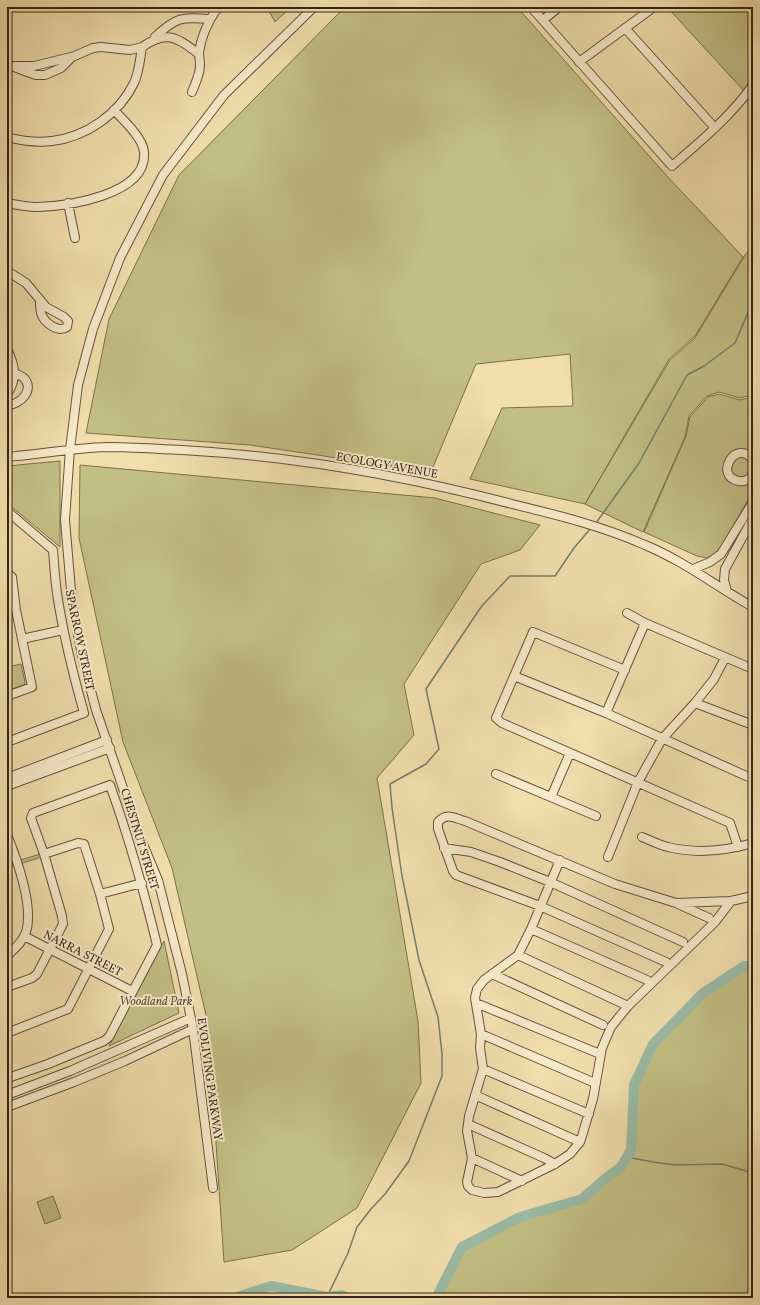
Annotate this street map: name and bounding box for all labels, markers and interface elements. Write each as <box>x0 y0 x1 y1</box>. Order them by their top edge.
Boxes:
street label: ECOLOGY AVENUE <box>335 449 439 483</box>
street label: SPARROW STREET <box>61 588 98 692</box>
street label: CHESTNUT STREET <box>116 787 162 892</box>
street label: NARRA STREET <box>40 927 125 981</box>
park label: Woodland Park <box>120 994 193 1010</box>
street label: EVOLIVING PARKWAY <box>192 1016 226 1142</box>

